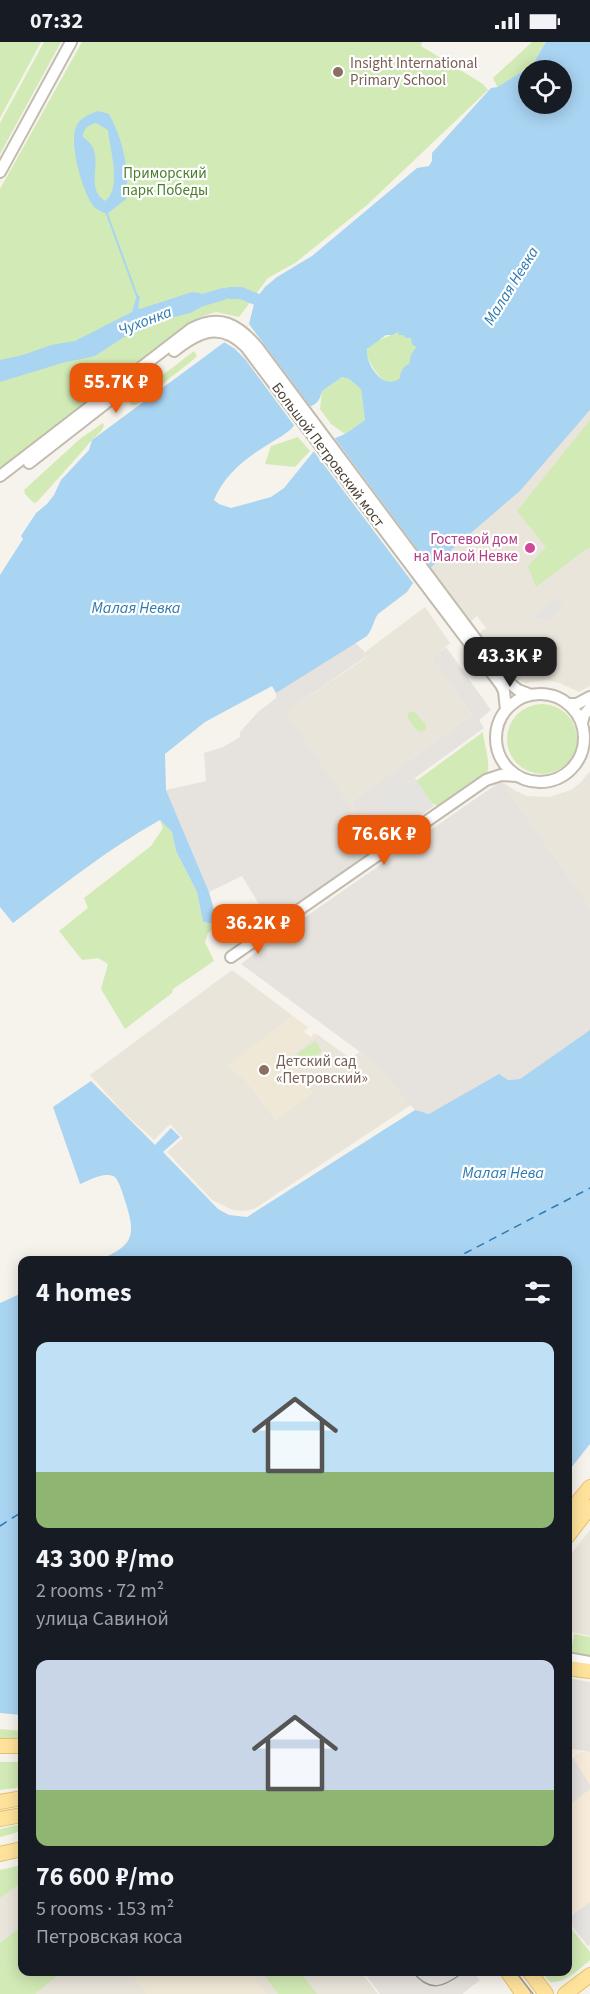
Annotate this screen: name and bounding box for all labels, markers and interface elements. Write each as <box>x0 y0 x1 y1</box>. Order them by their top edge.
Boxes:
text: 07:32 <box>30 5 83 37</box>
place label: Insight International Primary School <box>350 53 478 91</box>
map controls <box>518 60 572 114</box>
button: locate <box>518 60 572 114</box>
marker: Insight International Primary School <box>331 65 345 79</box>
park label: Приморский парк Победы <box>122 163 208 201</box>
water label: Малая Невка <box>478 242 544 330</box>
water label: Чухонка <box>115 301 175 341</box>
pin: 55.7K ₽ <box>61 363 171 414</box>
text: 55.7K ₽ <box>84 368 148 396</box>
street label: Большой Петровский мост <box>267 378 390 532</box>
place label: Гостевой дом на Малой Невке <box>414 529 518 567</box>
marker: Гостевой дом на Малой Невке <box>523 541 537 555</box>
water label: Малая Невка <box>92 597 181 619</box>
pin: 43.3K ₽ <box>455 637 565 688</box>
text: 43.3K ₽ <box>478 642 542 670</box>
pin: 76.6K ₽ <box>329 815 439 866</box>
text: 76.6K ₽ <box>352 820 416 848</box>
pin: 36.2K ₽ <box>203 904 313 955</box>
text: 36.2K ₽ <box>226 909 290 937</box>
place label: Детский сад «Петровский» <box>276 1051 368 1089</box>
marker: Детский сад «Петровский» <box>257 1063 271 1077</box>
water label: Малая Нева <box>462 1162 544 1184</box>
text: 4 homes <box>36 1274 131 1311</box>
icon: filters <box>521 1276 554 1309</box>
icon: home <box>241 1381 349 1489</box>
text: 43 300 ₽/mo <box>36 1540 174 1577</box>
text: 2 rooms · 72 m² <box>36 1577 164 1605</box>
text: улица Савиной <box>36 1605 169 1633</box>
icon: home <box>241 1699 349 1807</box>
text: 76 600 ₽/mo <box>36 1858 174 1895</box>
text: 5 rooms · 153 m² <box>36 1895 174 1923</box>
text: Петровская коса <box>36 1923 183 1951</box>

